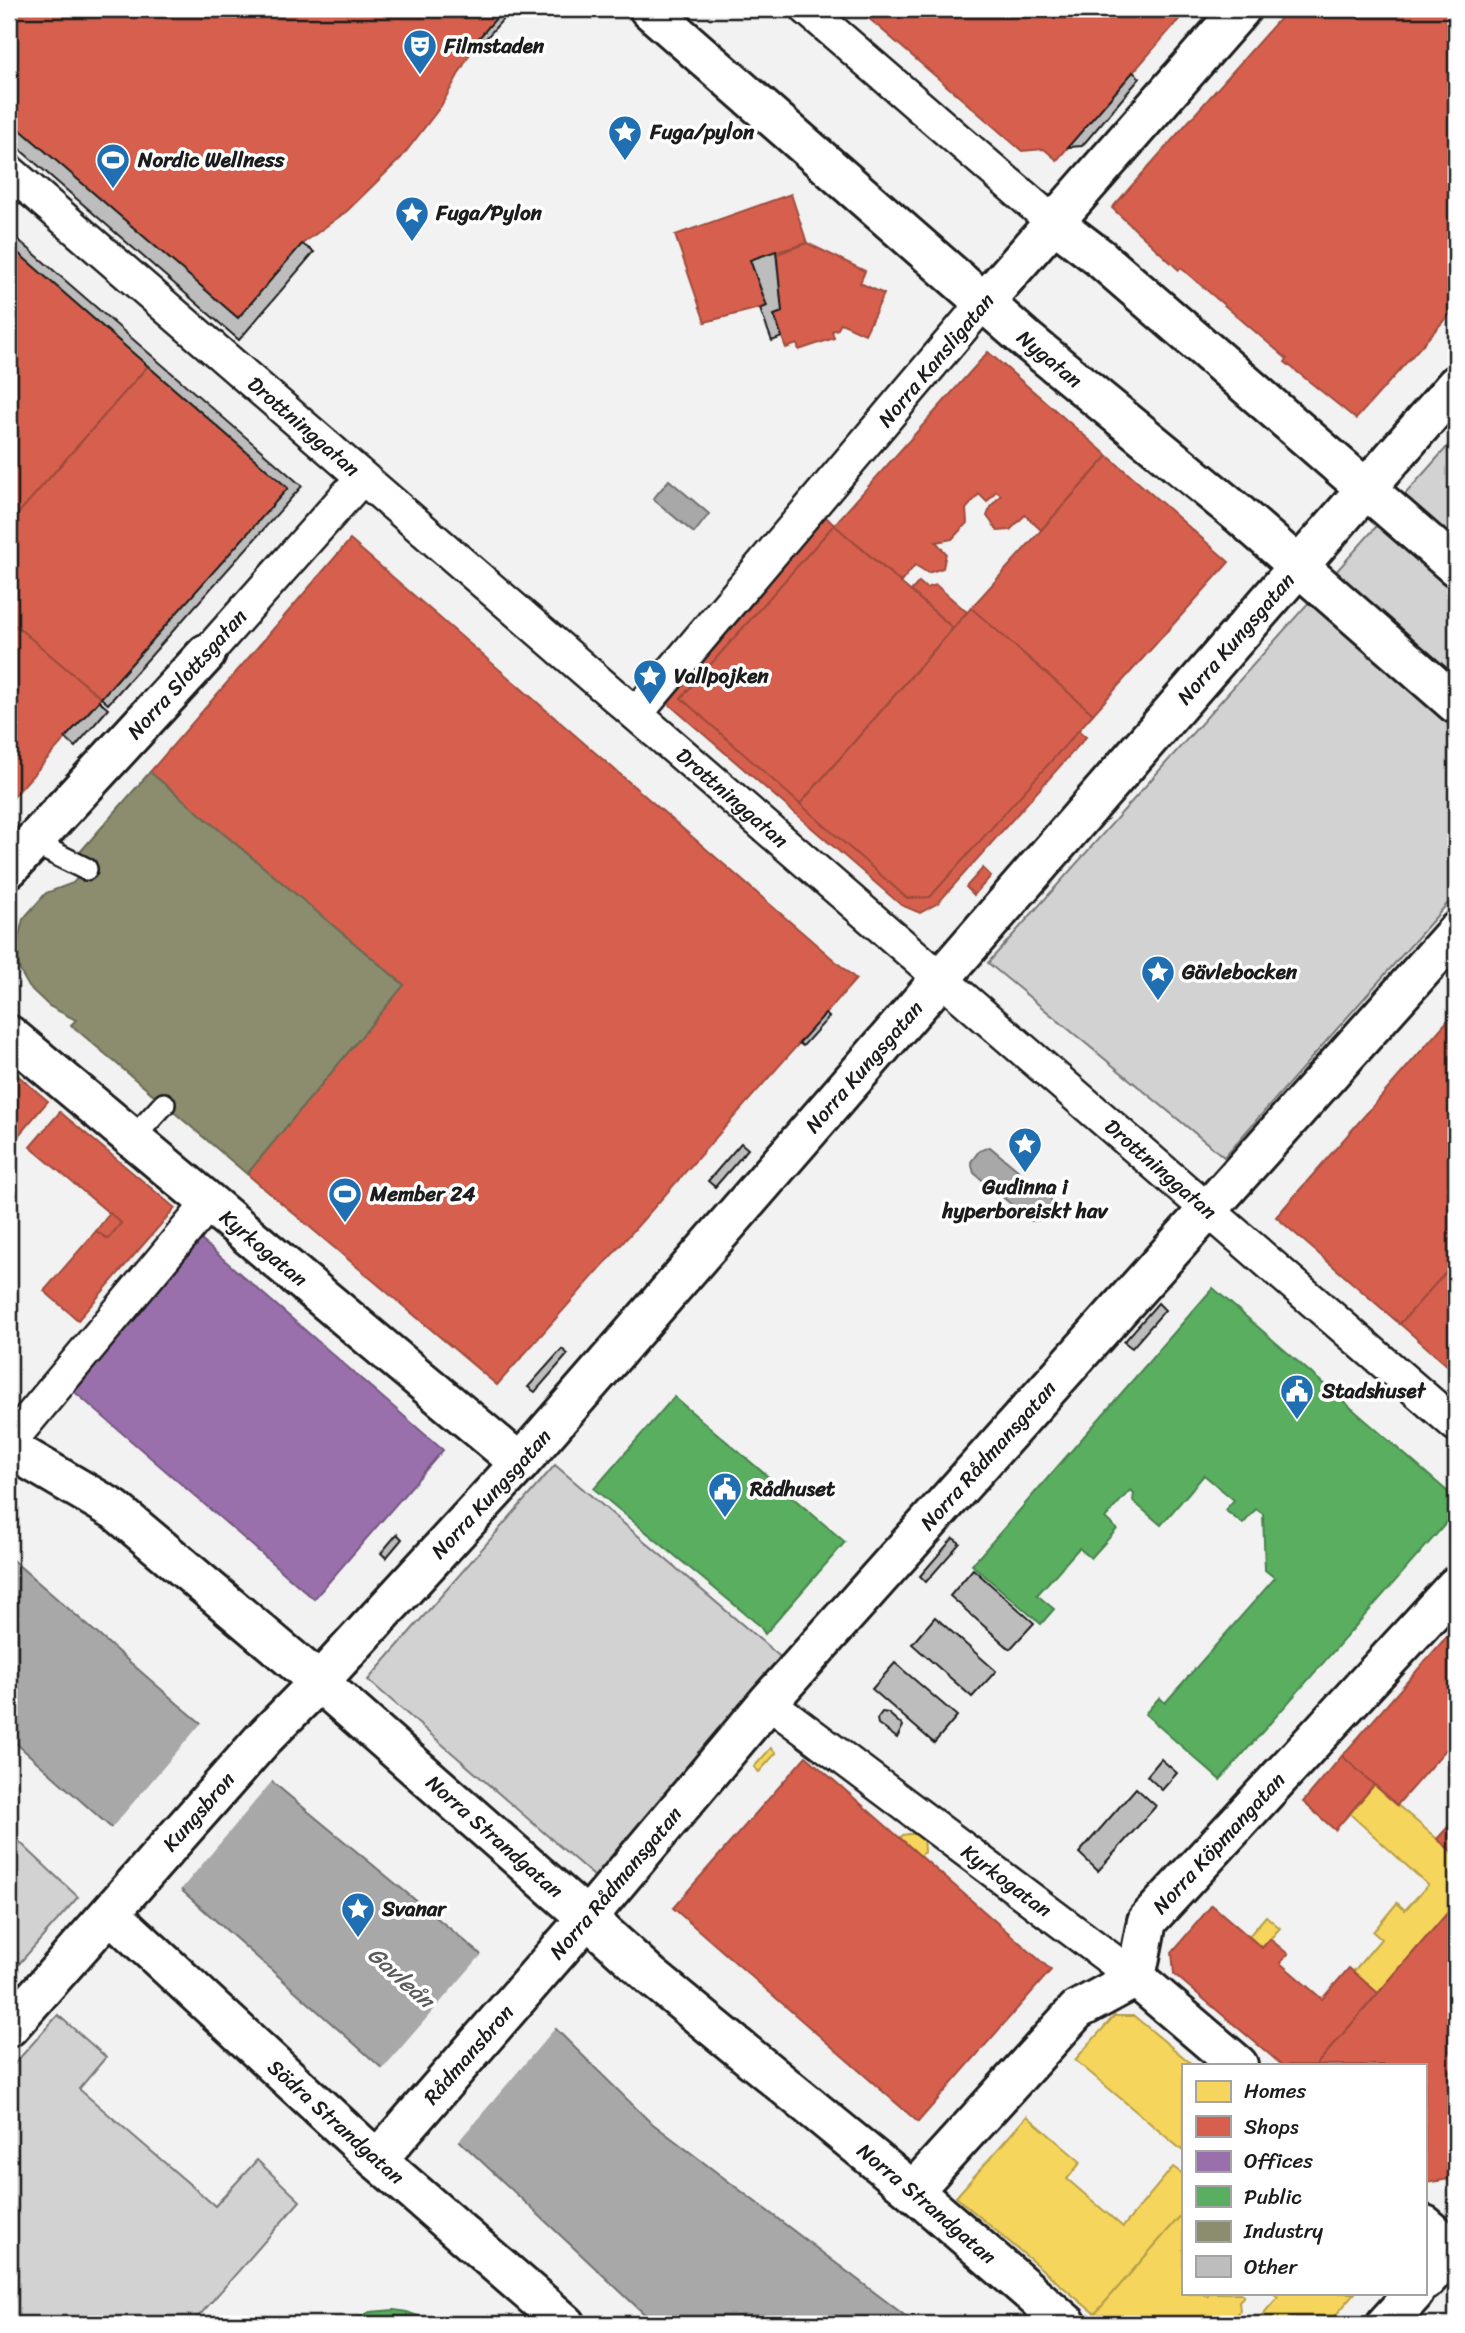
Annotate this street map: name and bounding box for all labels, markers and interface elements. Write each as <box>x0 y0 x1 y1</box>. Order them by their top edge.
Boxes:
theatre icon: Filmstaden <box>401 27 439 76</box>
place label: Filmstaden <box>443 27 545 65</box>
place icon: Fuga/pylon <box>606 113 644 162</box>
place label: Fuga/pylon <box>649 113 755 151</box>
sports icon: Nordic Wellness <box>94 141 132 190</box>
place label: Nordic Wellness <box>137 141 285 179</box>
place icon: Fuga/Pylon <box>393 194 431 243</box>
place label: Fuga/Pylon <box>435 194 543 232</box>
street label: Norra Kansligatan <box>868 284 1004 436</box>
street label: Nygatan <box>1008 320 1091 398</box>
street label: Drottninggatan <box>238 366 369 487</box>
street label: Norra Kungsgatan <box>1167 563 1305 714</box>
street label: Norra Slottsgatan <box>117 599 257 749</box>
place icon: Vallpojken <box>631 657 669 706</box>
place label: Vallpojken <box>674 657 769 695</box>
street label: Drottninggatan <box>667 738 798 858</box>
place icon: Gävlebocken <box>1139 953 1177 1002</box>
place label: Gävlebocken <box>1181 953 1298 991</box>
street label: Norra Kungsgatan <box>795 991 933 1142</box>
street label: Drottninggatan <box>1095 1109 1226 1229</box>
place icon: Gudinna i hyperboreiskt hav <box>1006 1125 1044 1174</box>
place label: Gudinna i hyperboreiskt hav <box>942 1168 1109 1230</box>
sports icon: Member 24 <box>326 1175 364 1224</box>
place label: Member 24 <box>369 1175 475 1213</box>
street label: Kyrkogatan <box>211 1199 317 1297</box>
street label: Norra Rådmansgatan <box>910 1371 1066 1540</box>
public building icon: Stadshuset <box>1278 1372 1316 1421</box>
place label: Stadshuset <box>1321 1372 1427 1410</box>
street label: Norra Kungsgatan <box>421 1420 561 1568</box>
public building icon: Rådhuset <box>706 1470 744 1519</box>
place label: Rådhuset <box>749 1470 836 1508</box>
street label: Kungsbron <box>153 1763 245 1861</box>
street label: Norra Köpmangatan <box>1143 1763 1295 1923</box>
street label: Norra Strandgatan <box>417 1765 572 1908</box>
street label: Norra Rådmansgatan <box>539 1798 692 1969</box>
street label: Kyrkogatan <box>952 1834 1060 1928</box>
place icon: Svanar <box>339 1890 377 1939</box>
place label: Svanar <box>381 1890 447 1928</box>
water label: Gavleån <box>358 1936 446 2021</box>
street label: Rådmansbron <box>414 1995 524 2114</box>
street label: Södra Strandgatan <box>258 2049 414 2195</box>
legend <box>1182 2064 1426 2294</box>
text: Homes <box>1244 2072 1306 2110</box>
text: Shops <box>1244 2108 1299 2146</box>
street label: Norra Strandgatan <box>848 2133 1005 2274</box>
text: Offices <box>1244 2142 1313 2180</box>
text: Public <box>1244 2178 1302 2216</box>
text: Industry <box>1243 2212 1323 2250</box>
text: Other <box>1244 2248 1299 2286</box>

